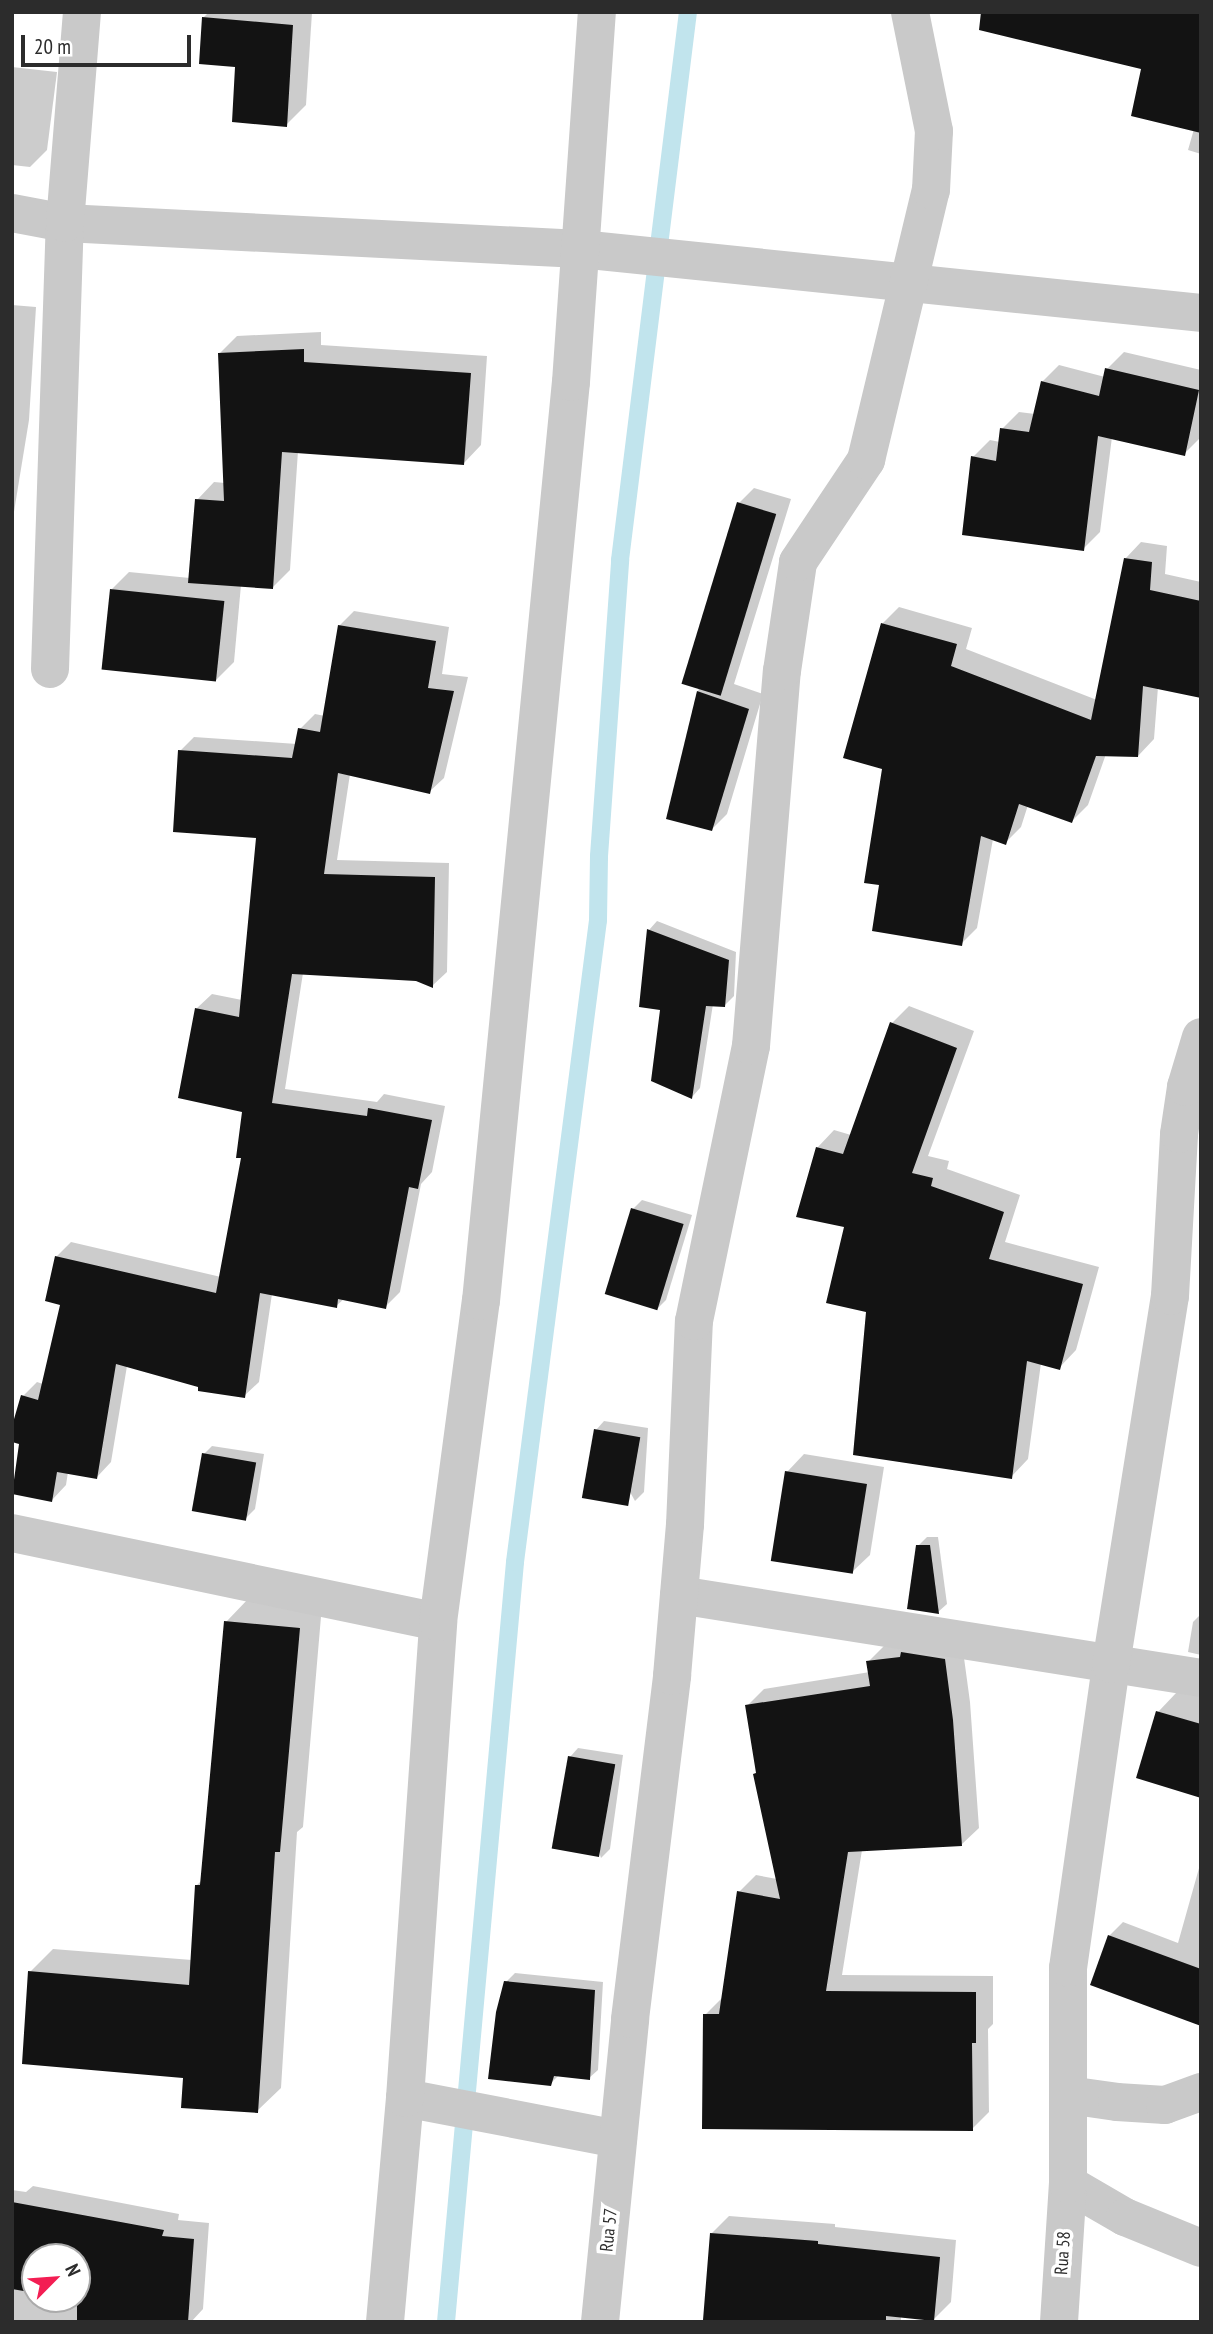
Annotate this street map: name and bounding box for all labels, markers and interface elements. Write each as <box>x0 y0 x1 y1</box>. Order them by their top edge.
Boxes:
scale bar <box>24 21 194 65</box>
text: 20 m <box>34 33 71 60</box>
street label: Rua 57 <box>596 2207 622 2253</box>
street label: Rua 58 <box>1051 2230 1075 2276</box>
north arrow <box>21 2243 91 2313</box>
text: N <box>60 2260 86 2280</box>

